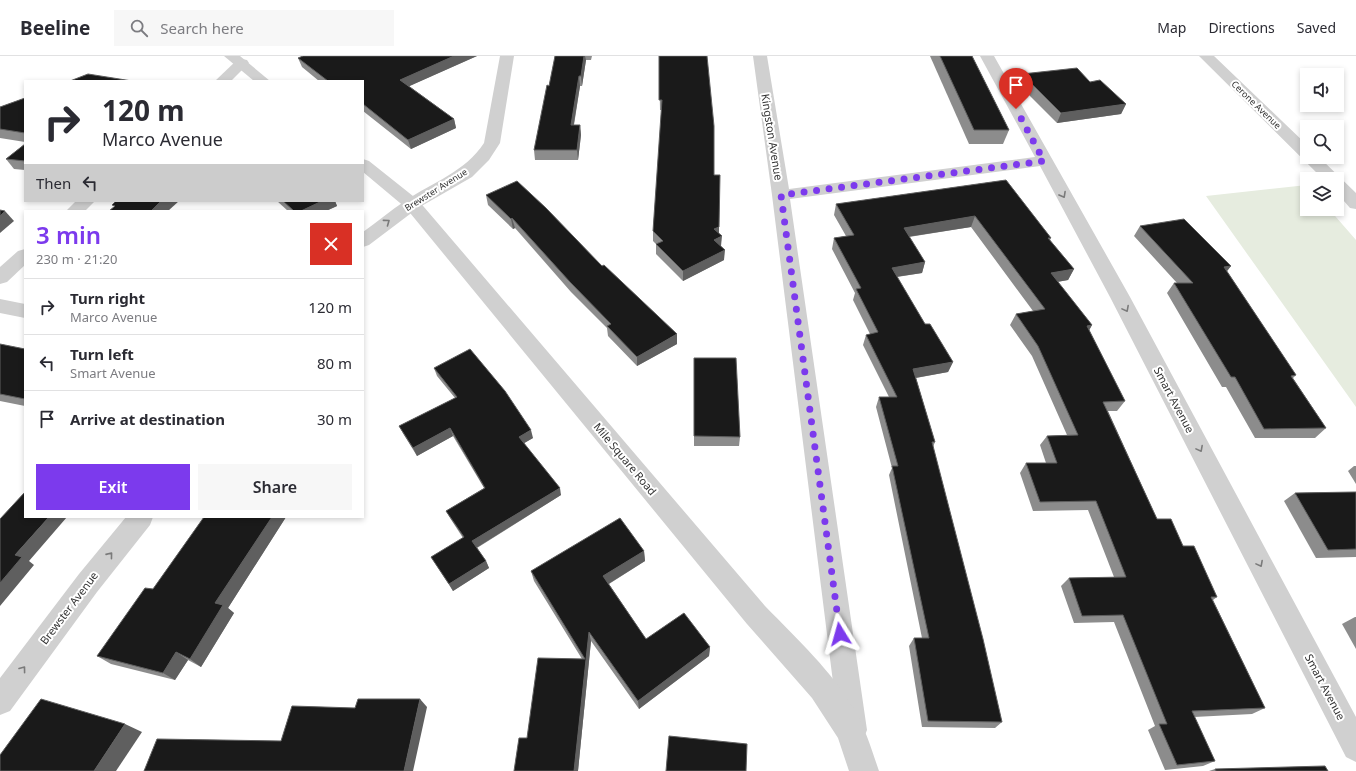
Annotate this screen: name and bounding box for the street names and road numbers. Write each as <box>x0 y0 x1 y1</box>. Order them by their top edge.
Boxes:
street label: Cerone Avenue <box>1229 78 1284 132</box>
street label: Kingston Avenue <box>758 93 787 181</box>
street label: Brewster Avenue <box>402 165 470 214</box>
street label: Smart Avenue <box>1151 364 1198 435</box>
street label: Mile Square Road <box>591 419 660 498</box>
street label: Brewster Avenue <box>36 568 101 647</box>
street label: Smart Avenue <box>1302 651 1349 722</box>

